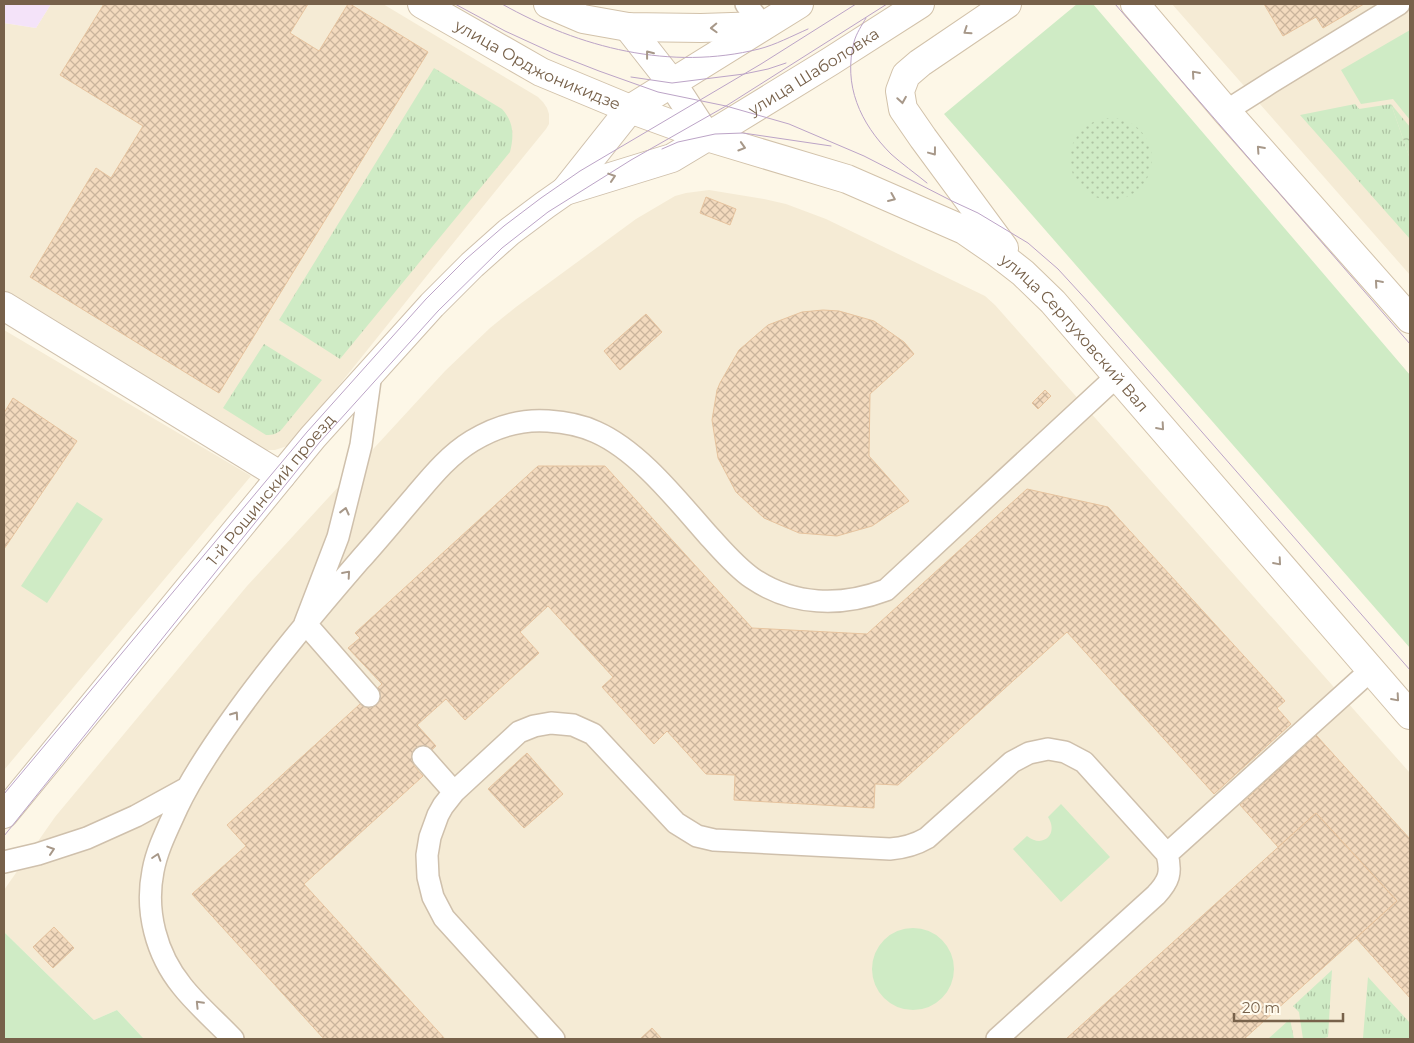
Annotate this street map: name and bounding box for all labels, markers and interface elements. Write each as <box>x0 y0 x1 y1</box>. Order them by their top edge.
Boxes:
street label: улица Орджоникидзе <box>450 15 623 114</box>
one-way arrow <box>710 22 718 33</box>
street label: улица Шаболовка <box>744 24 882 120</box>
one-way arrow <box>963 25 972 34</box>
one-way arrow <box>646 51 654 60</box>
one-way arrow <box>1192 71 1200 80</box>
one-way arrow <box>896 96 906 104</box>
one-way arrow <box>738 142 746 152</box>
one-way arrow <box>1257 145 1266 154</box>
one-way arrow <box>928 146 936 155</box>
one-way arrow <box>607 172 615 182</box>
one-way arrow <box>887 192 895 202</box>
street label: улица Серпуховский Вал <box>996 249 1153 416</box>
one-way arrow <box>1375 279 1384 288</box>
street label: 1-й Рощинский проезд <box>203 410 339 569</box>
one-way arrow <box>1155 421 1164 430</box>
one-way arrow <box>339 508 349 516</box>
one-way arrow <box>1272 557 1281 566</box>
one-way arrow <box>342 571 351 580</box>
one-way arrow <box>1390 693 1399 702</box>
one-way arrow <box>229 711 238 721</box>
one-way arrow <box>46 846 55 856</box>
one-way arrow <box>151 853 161 861</box>
scale bar <box>1234 990 1343 1022</box>
text: 20 m <box>1242 998 1280 1017</box>
one-way arrow <box>196 1001 205 1010</box>

